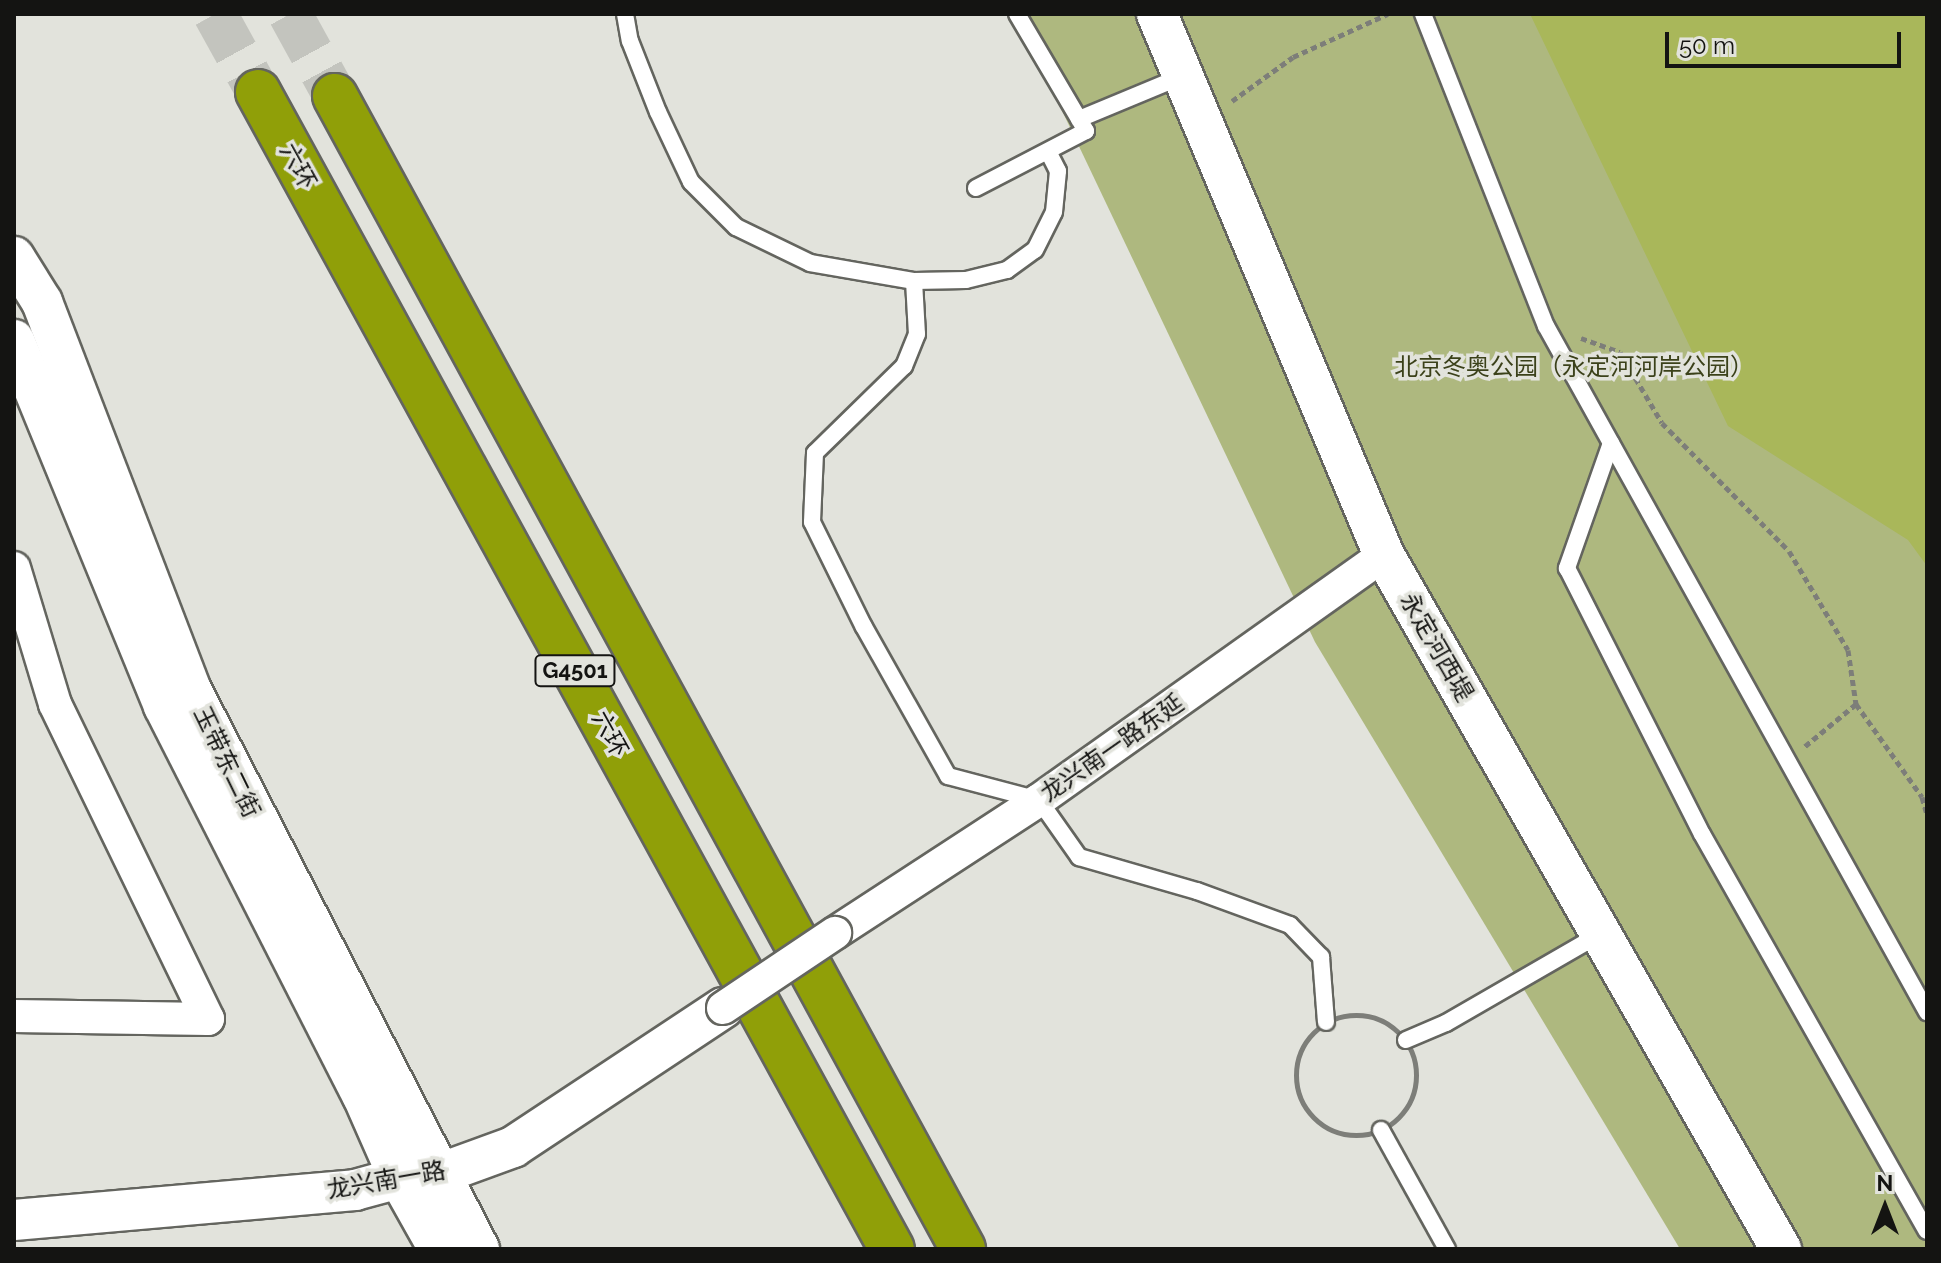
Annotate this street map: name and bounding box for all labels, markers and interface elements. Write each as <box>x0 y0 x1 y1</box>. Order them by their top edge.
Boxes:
scale bar <box>1669 16 1905 66</box>
text: 50 m <box>1679 31 1735 60</box>
street label: 六环 <box>274 138 322 194</box>
park label: 北京冬奥公园（永定河河岸公园） <box>1394 353 1754 381</box>
street label: 永定河西堤 <box>1395 588 1479 706</box>
road number: G4501 <box>533 653 617 689</box>
street label: 龙兴南一路东延 <box>1035 688 1189 808</box>
street label: 玉带东二街 <box>188 702 266 822</box>
street label: 六环 <box>586 706 634 762</box>
street label: 龙兴南一路 <box>324 1155 448 1205</box>
north arrow <box>1845 1167 1925 1247</box>
text: N <box>1877 1170 1893 1196</box>

